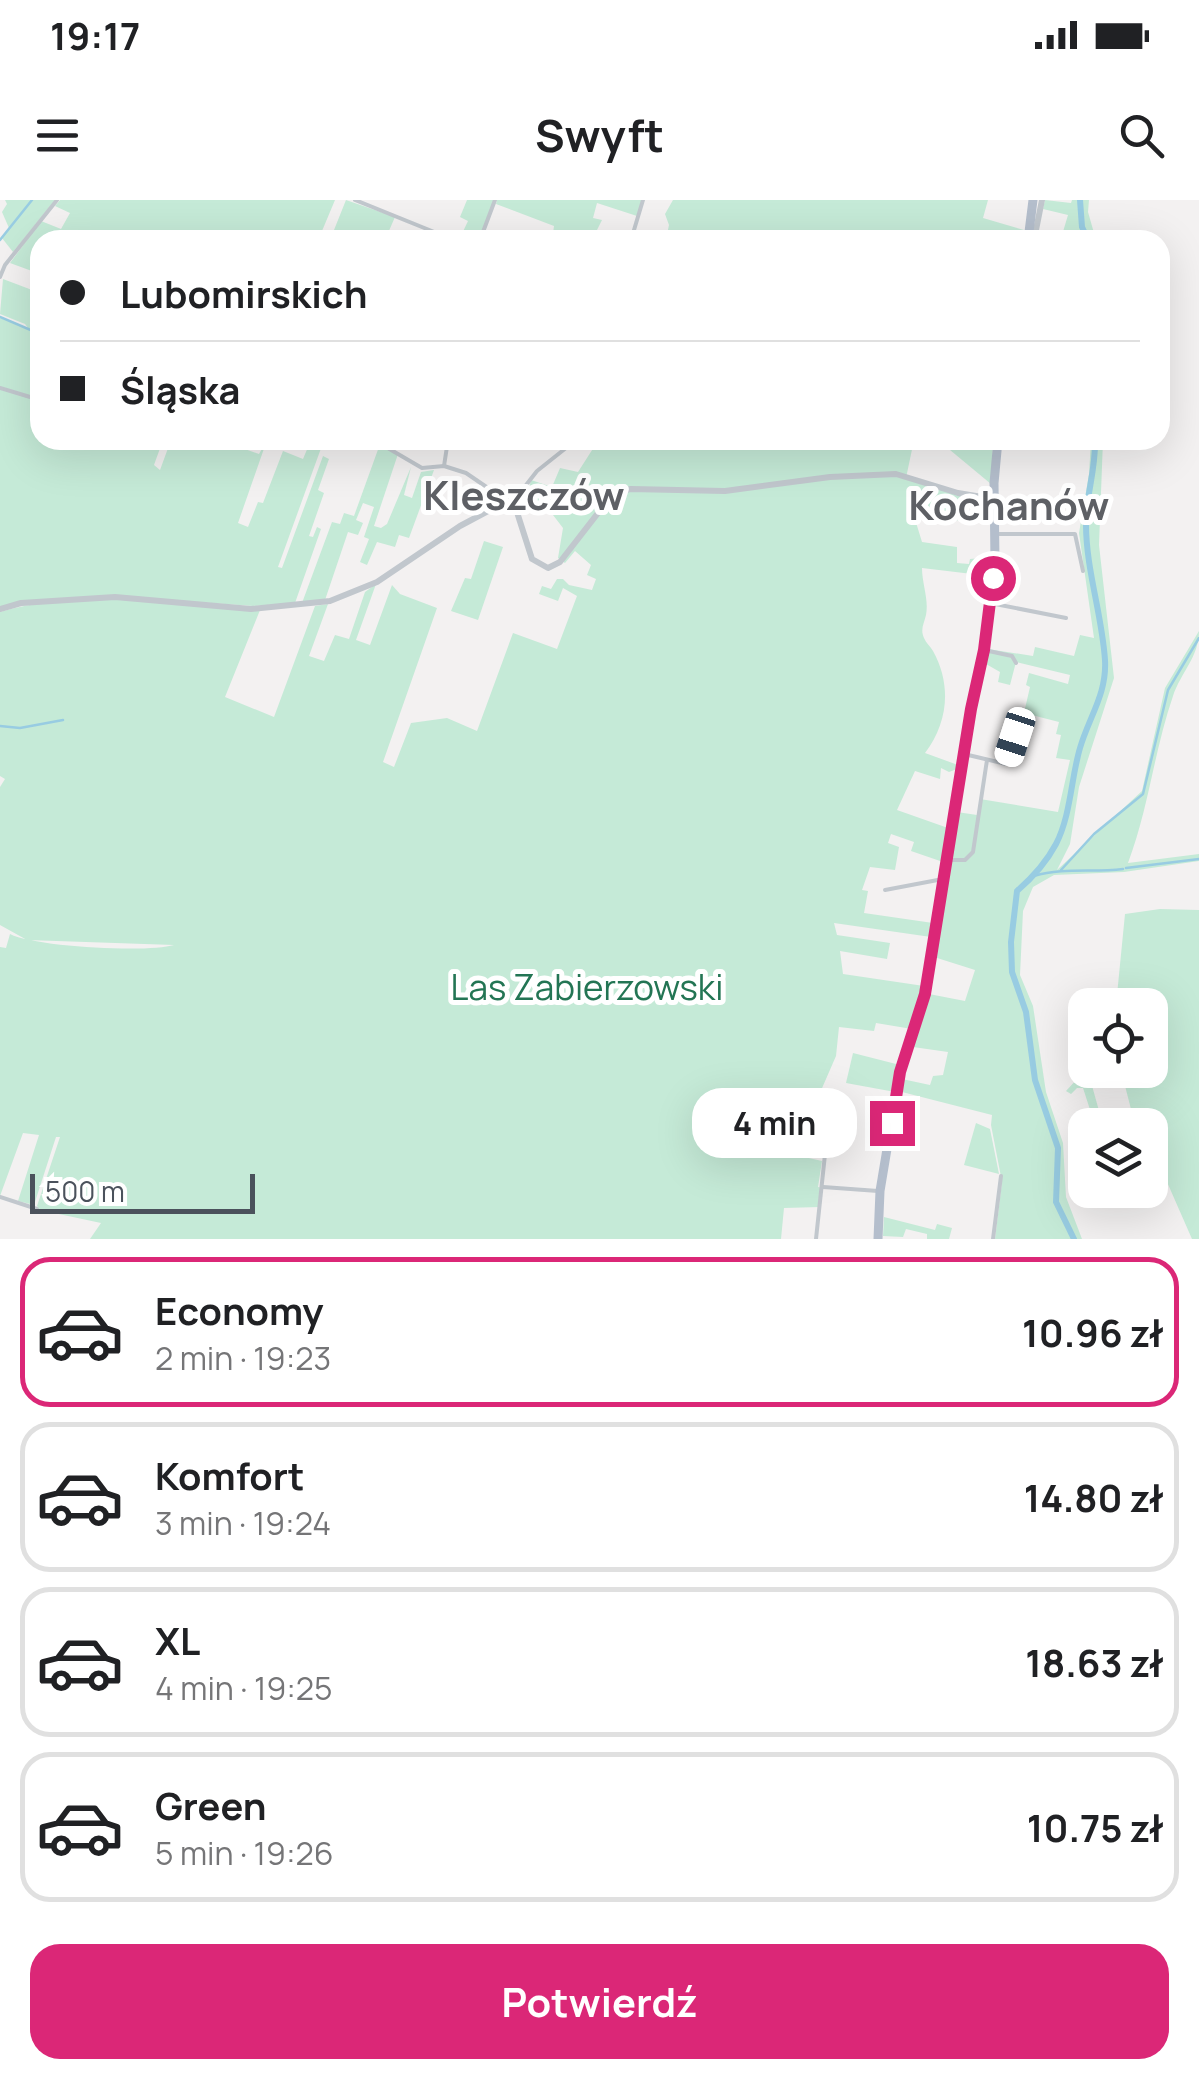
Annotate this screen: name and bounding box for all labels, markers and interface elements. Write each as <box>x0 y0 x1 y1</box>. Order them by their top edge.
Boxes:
text: 19:17 <box>50 9 140 61</box>
text: Swyft <box>535 104 664 166</box>
icon: menu <box>30 108 85 163</box>
icon: search <box>1114 108 1169 163</box>
text: Lubomirskich <box>120 267 367 319</box>
text: Śląska <box>120 363 240 415</box>
district label: Kleszczów <box>423 467 625 522</box>
district label: Kochanów <box>909 477 1109 532</box>
route start <box>971 556 1016 601</box>
car <box>991 704 1039 770</box>
park label: Las Zabierzowski <box>451 963 723 1011</box>
map controls <box>1068 988 1168 1208</box>
button: locate <box>1068 988 1168 1088</box>
callout: 4 min <box>692 1088 857 1158</box>
text: 4 min <box>733 1101 816 1145</box>
route end <box>870 1101 915 1146</box>
button: layers <box>1068 1108 1168 1208</box>
scale bar <box>30 1169 255 1214</box>
text: 500 m <box>45 1172 125 1210</box>
text: Economy <box>155 1284 324 1336</box>
icon: car <box>35 1287 125 1377</box>
text: 10.96 zł <box>1022 1306 1164 1358</box>
text: 2 min · 19:23 <box>155 1336 331 1380</box>
text: Komfort <box>155 1449 304 1501</box>
icon: car <box>35 1452 125 1542</box>
text: 14.80 zł <box>1024 1471 1164 1523</box>
text: 3 min · 19:24 <box>155 1501 331 1545</box>
text: XL <box>155 1614 200 1666</box>
icon: car <box>35 1617 125 1707</box>
text: 18.63 zł <box>1025 1636 1164 1688</box>
text: 4 min · 19:25 <box>155 1666 333 1710</box>
text: Green <box>155 1779 267 1831</box>
icon: car <box>35 1782 125 1872</box>
text: 10.75 zł <box>1027 1801 1164 1853</box>
text: 5 min · 19:26 <box>155 1831 334 1875</box>
button: Potwierdź <box>30 1944 1169 2059</box>

